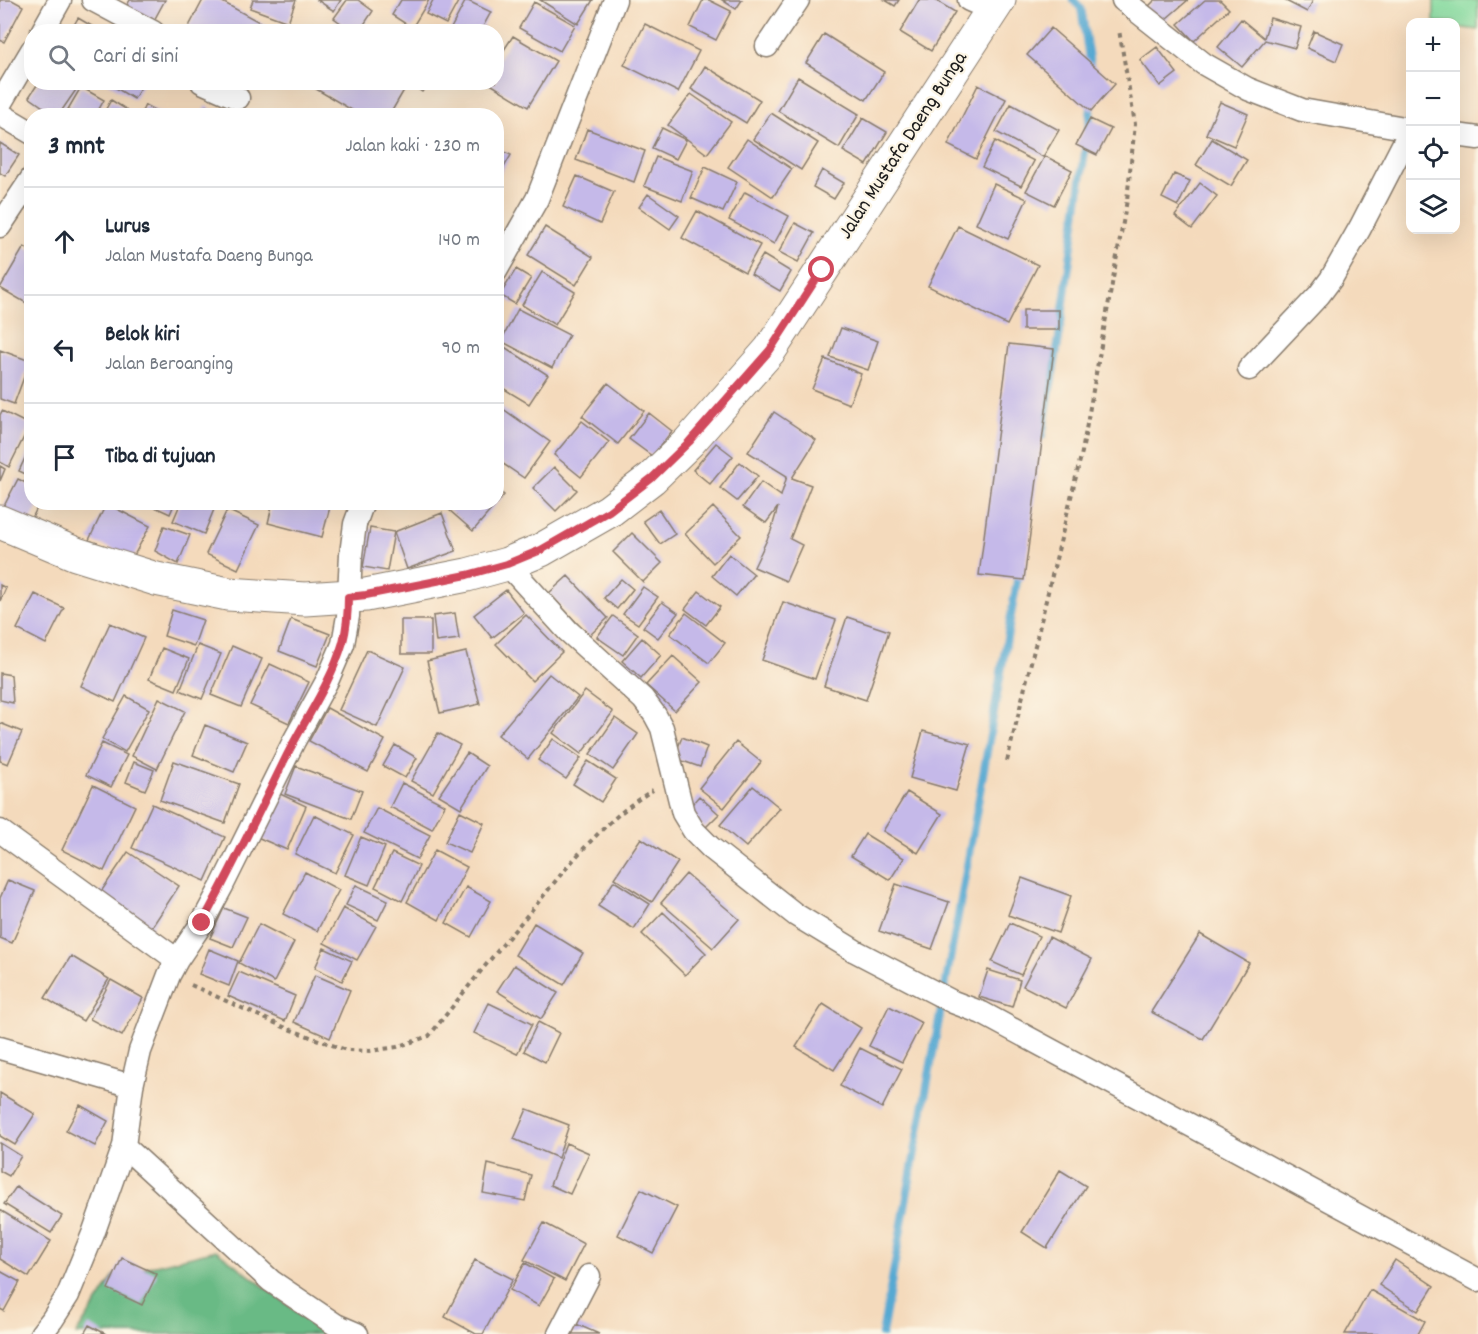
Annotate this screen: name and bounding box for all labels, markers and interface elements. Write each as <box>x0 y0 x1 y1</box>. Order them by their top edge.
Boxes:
map controls <box>1406 18 1460 234</box>
button: + <box>1406 18 1460 72</box>
search box <box>24 24 504 90</box>
icon: search <box>45 41 78 74</box>
text: Cari di sini <box>93 42 178 73</box>
street label: Jalan Mustafa Daeng Bunga <box>832 45 977 246</box>
button: − <box>1406 72 1460 126</box>
button: locate <box>1406 126 1460 180</box>
text: 3 mnt <box>48 129 105 166</box>
text: Jalan kaki · 230 m <box>345 133 480 161</box>
button: layers <box>1406 180 1460 234</box>
text: Lurus <box>105 212 150 243</box>
icon: ahead <box>48 225 81 258</box>
text: 140 m <box>438 227 480 255</box>
text: Jalan Mustafa Daeng Bunga <box>105 243 313 271</box>
route start <box>808 256 834 282</box>
text: Belok kiri <box>105 320 179 351</box>
icon: left <box>48 333 81 366</box>
text: 90 m <box>442 335 480 363</box>
text: Jalan Beroanging <box>105 351 233 379</box>
icon: arrive <box>48 441 81 474</box>
text: Tiba di tujuan <box>105 442 215 473</box>
route end <box>188 909 214 935</box>

